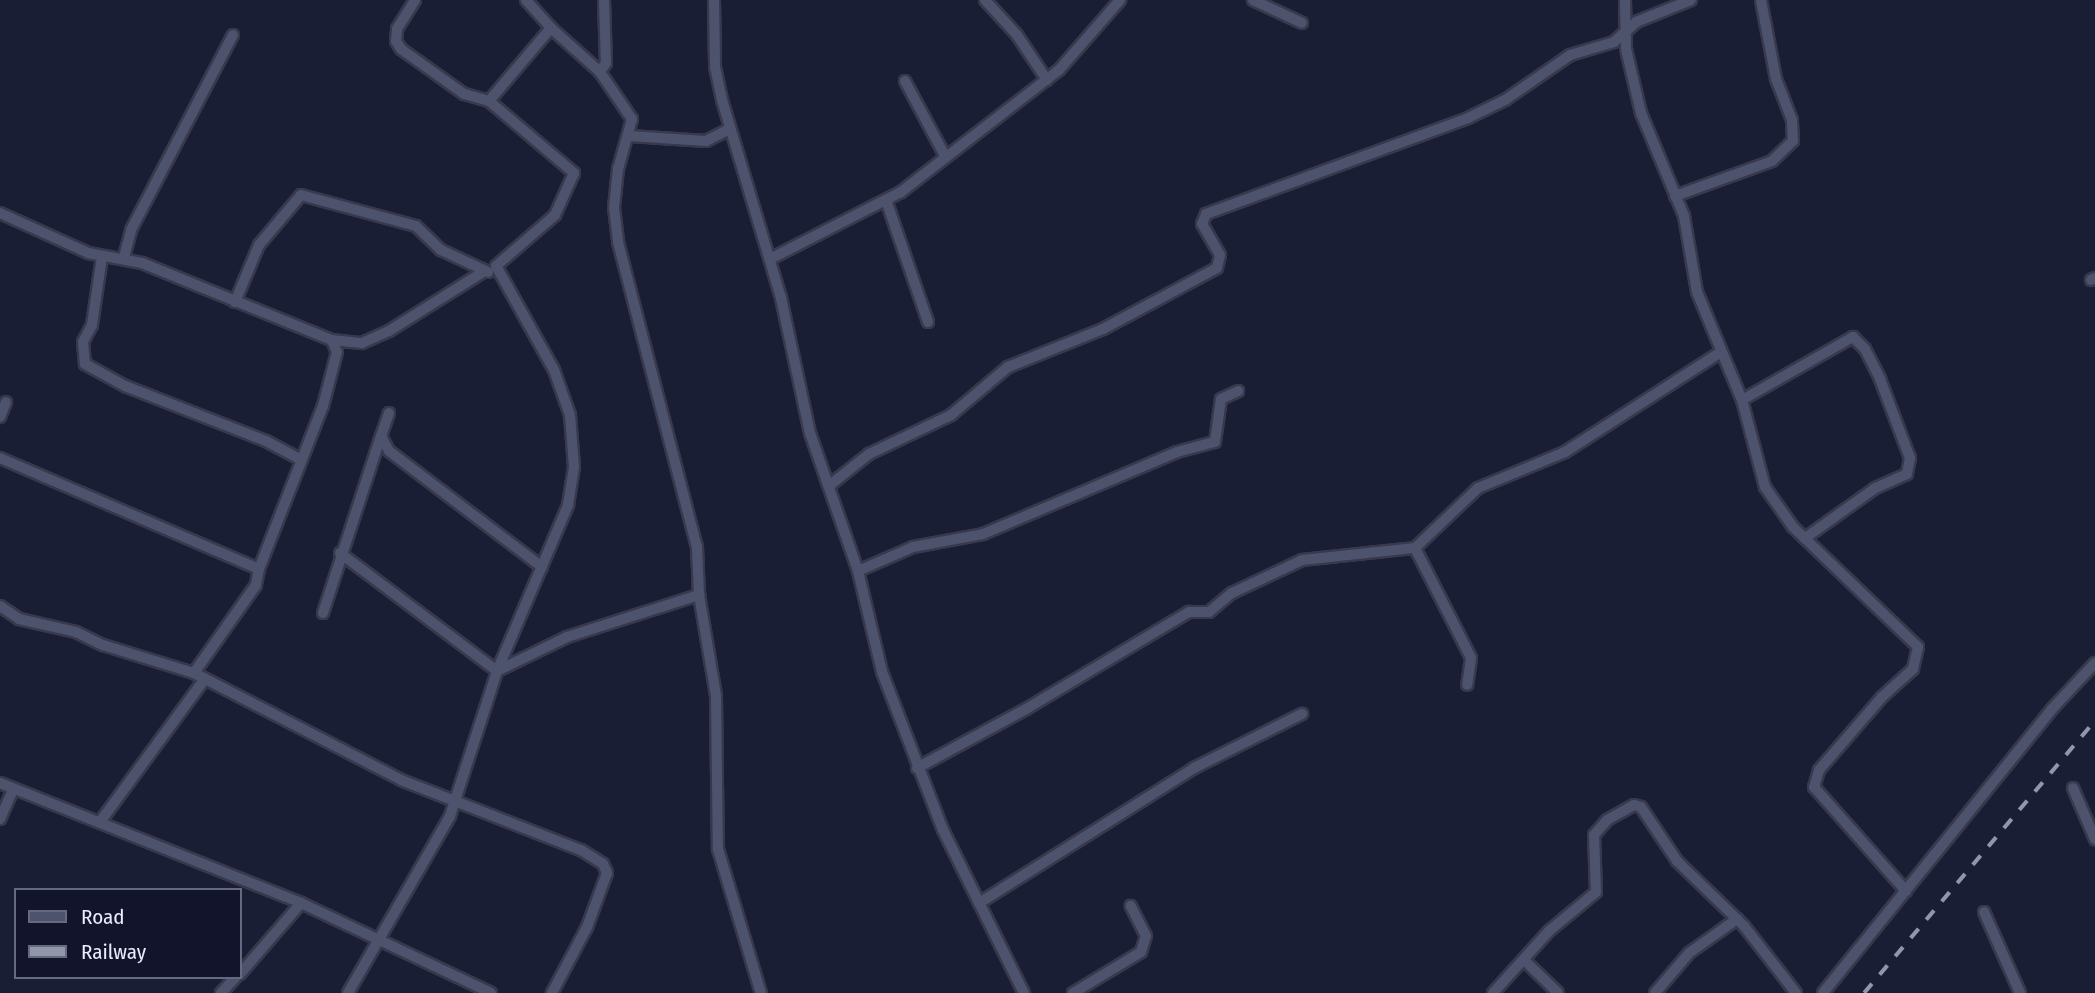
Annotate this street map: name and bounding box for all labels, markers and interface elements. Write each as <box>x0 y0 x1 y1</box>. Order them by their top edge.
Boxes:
legend <box>14 888 242 979</box>
text: Road <box>81 904 125 930</box>
text: Railway <box>81 939 146 965</box>

